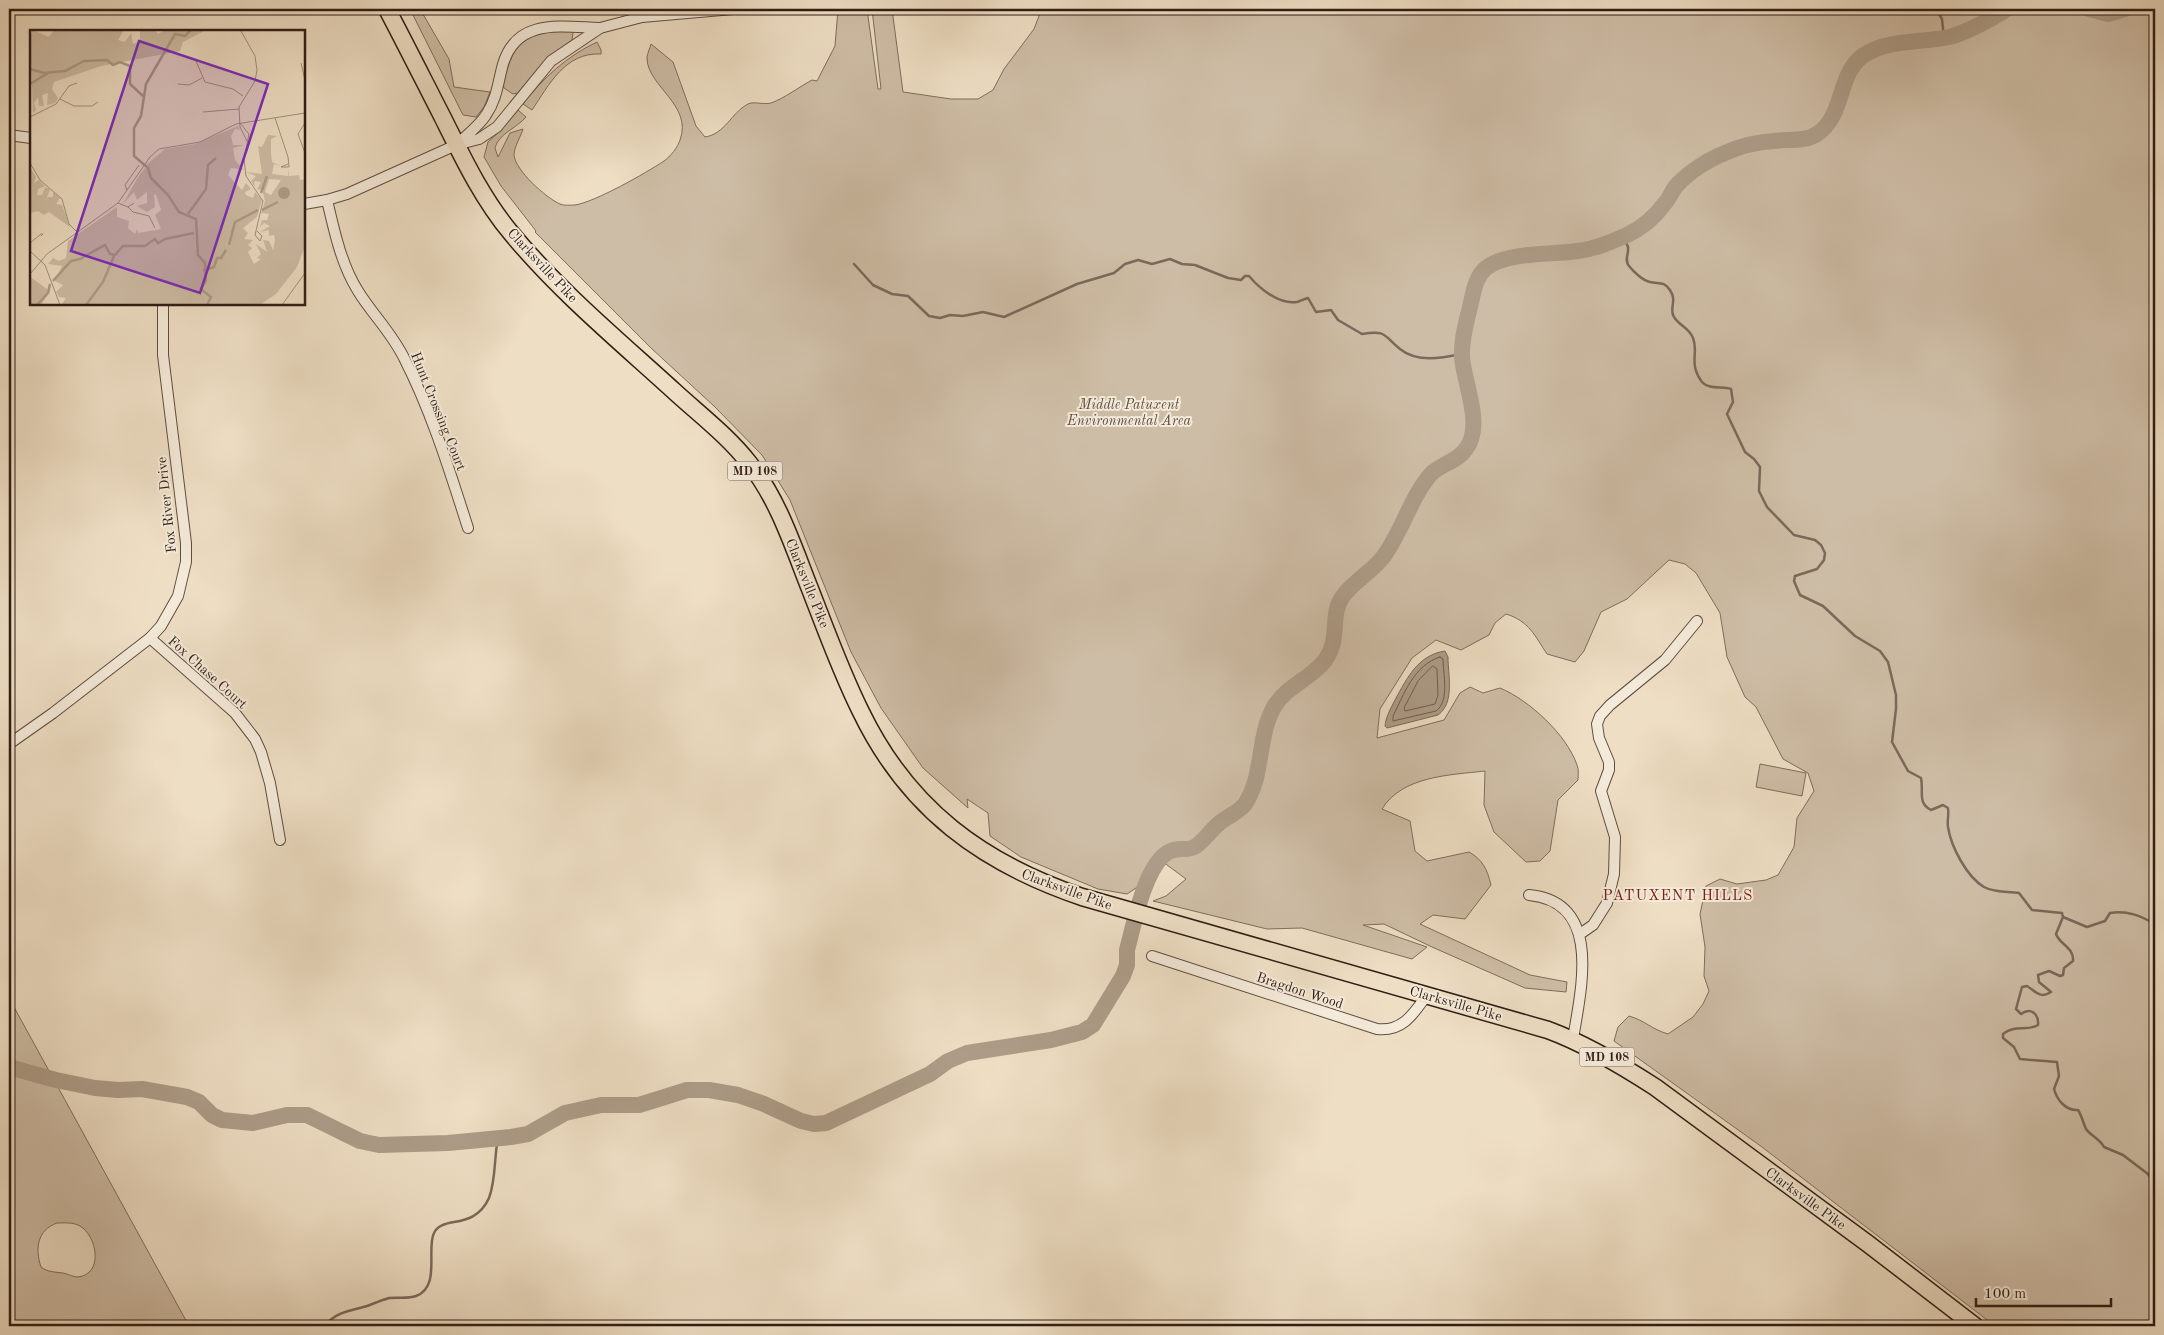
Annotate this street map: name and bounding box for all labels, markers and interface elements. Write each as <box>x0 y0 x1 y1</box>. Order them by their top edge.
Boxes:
inset map <box>30 30 305 305</box>
street label: Clarksville Pike <box>505 226 580 305</box>
street label: Hunt Crossing Court <box>408 350 468 473</box>
park label: Middle Patuxent Environmental Area <box>1066 398 1192 428</box>
street label: Fox River Drive <box>155 456 179 554</box>
road number: MD 108 <box>728 462 782 481</box>
street label: Clarksville Pike <box>783 537 831 630</box>
street label: Fox Chase Court <box>165 634 250 712</box>
street label: Clarksville Pike <box>1019 867 1114 913</box>
district label: PATUXENT HILLS <box>1603 889 1753 904</box>
street label: Bragdon Wood <box>1255 970 1345 1012</box>
street label: Clarksville Pike <box>1408 984 1503 1024</box>
road number: MD 108 <box>1580 1048 1634 1066</box>
street label: Clarksville Pike <box>1763 1165 1848 1232</box>
scale bar <box>1976 1275 2112 1307</box>
text: 100 m <box>1984 1287 2026 1302</box>

